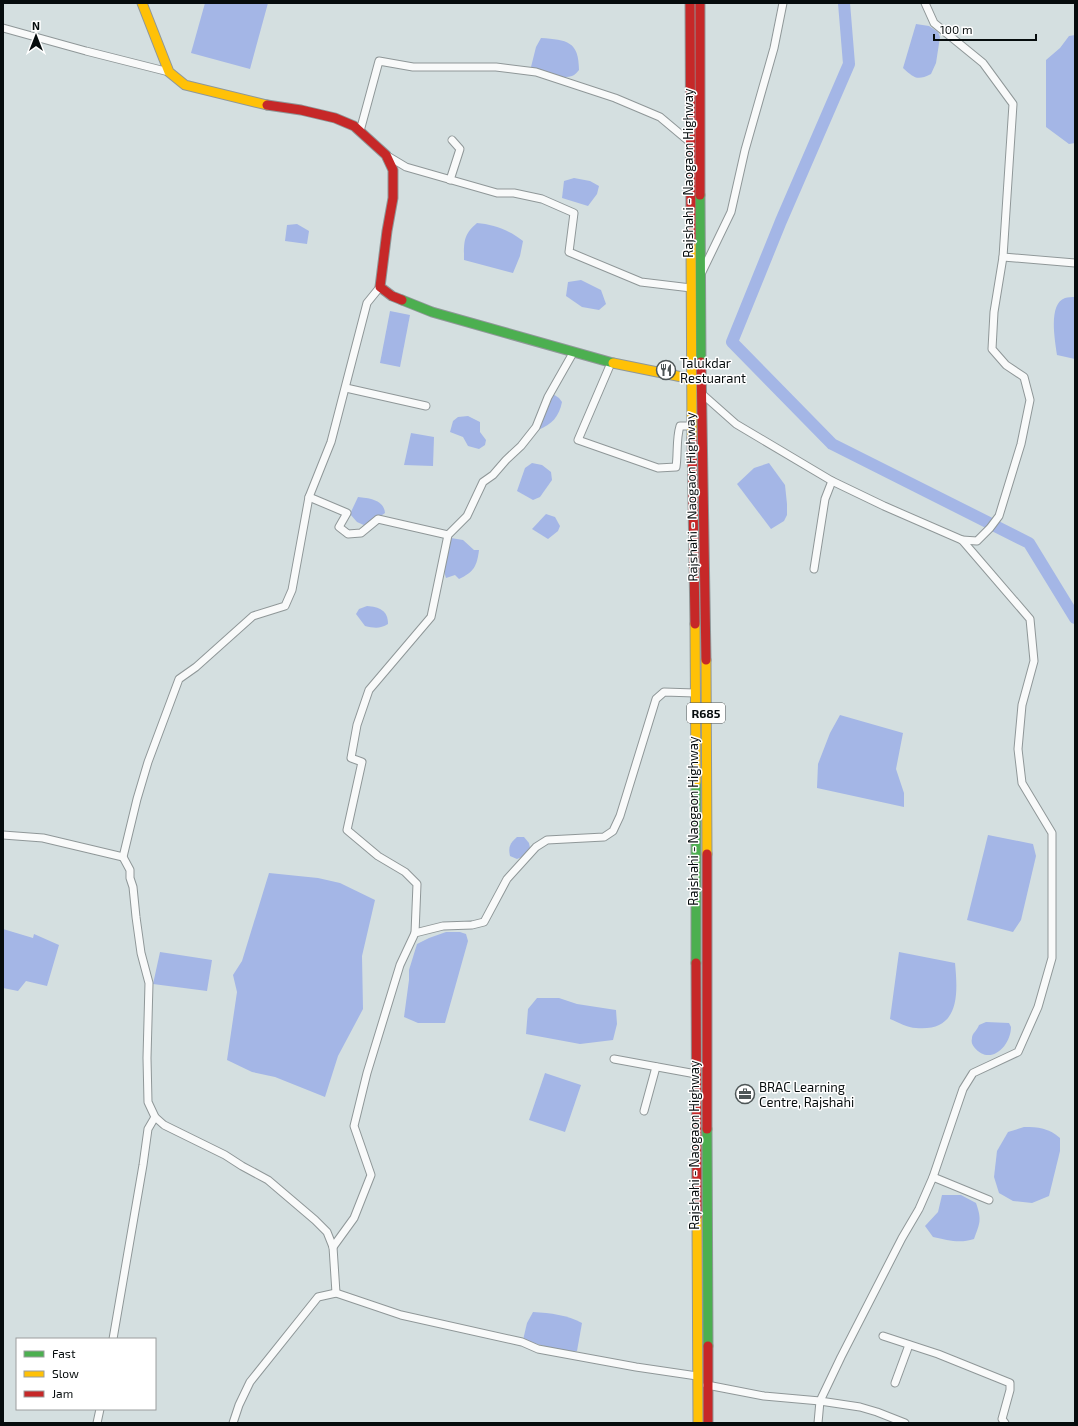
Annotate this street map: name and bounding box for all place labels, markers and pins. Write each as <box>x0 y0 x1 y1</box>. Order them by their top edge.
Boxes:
place label: Talukdar Restuarant <box>680 355 746 386</box>
restaurant icon: Talukdar Restuarant <box>655 359 677 381</box>
place label: BRAC Learning Centre, Rajshahi <box>759 1079 854 1110</box>
office icon: BRAC Learning Centre, Rajshahi <box>734 1083 756 1105</box>

